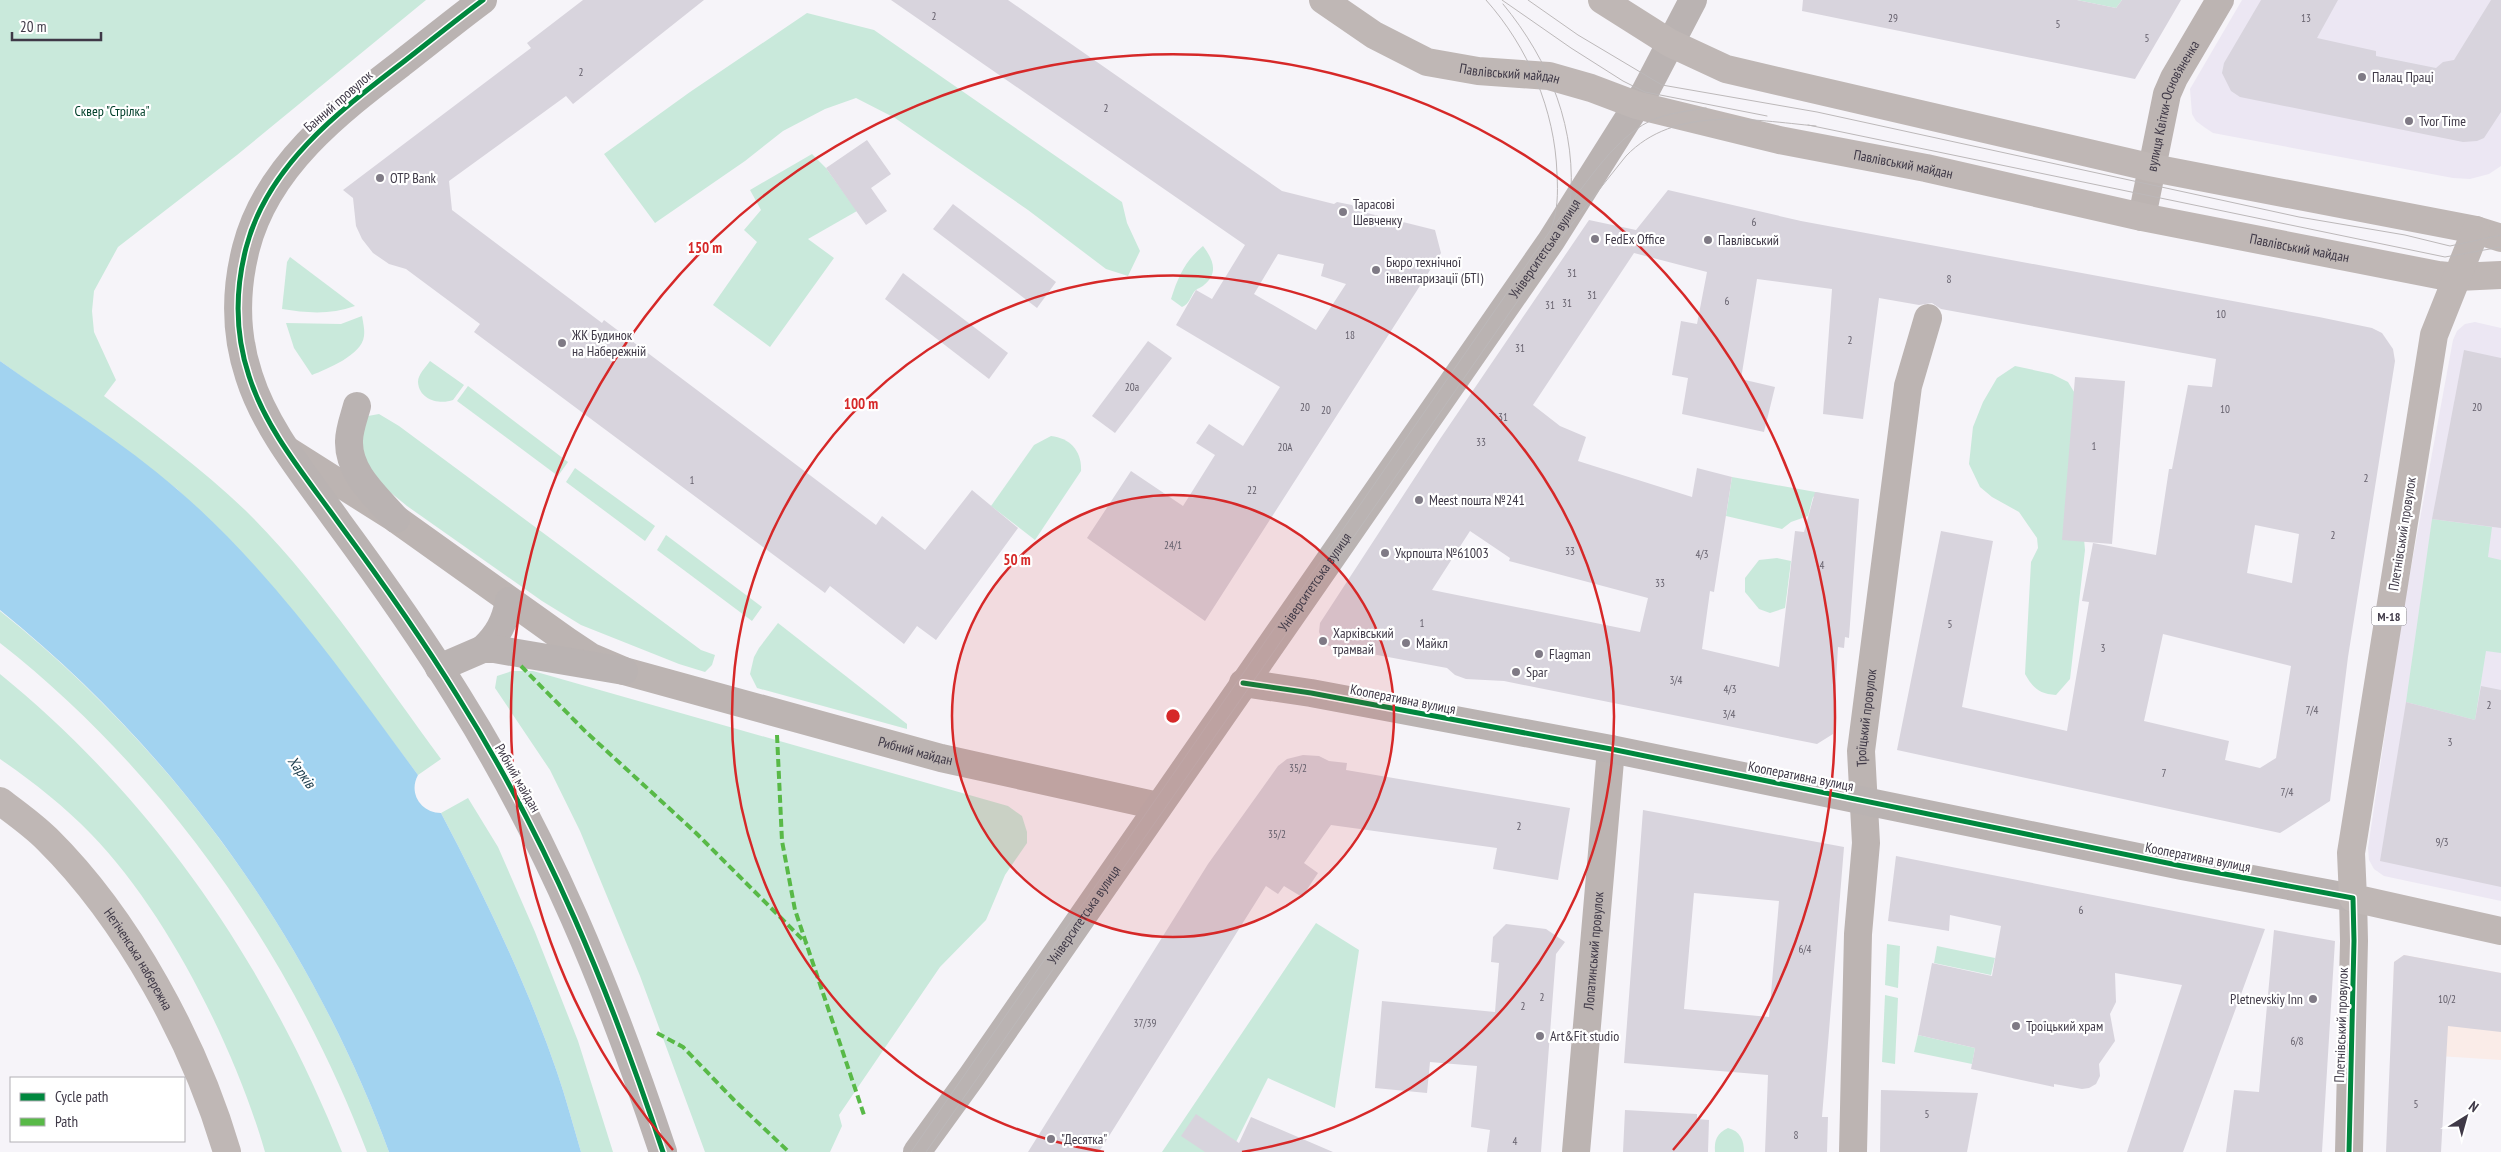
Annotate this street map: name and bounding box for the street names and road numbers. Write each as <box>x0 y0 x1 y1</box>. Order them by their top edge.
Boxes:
street label: вулиця Квітки-Основ’яненка <box>2143 37 2203 173</box>
street label: Павлівський майдан <box>1458 59 1562 88</box>
street label: Банний провулок <box>300 66 377 136</box>
street label: Павлівський майдан <box>1852 145 1955 183</box>
street label: Університетська вулиця <box>1505 195 1584 302</box>
street label: Павлівський майдан <box>2248 229 2351 266</box>
street label: Плетнівський провулок <box>2384 475 2420 592</box>
street label: Університетська вулиця <box>1274 529 1355 635</box>
road number: М-18 <box>2372 606 2406 626</box>
street label: Троїцький провулок <box>1852 667 1881 767</box>
street label: Кооперативна вулиця <box>1349 680 1457 718</box>
street label: Рибний майдан <box>876 732 954 769</box>
street label: Рибний майдан <box>491 740 545 816</box>
street label: Кооперативна вулиця <box>1747 757 1855 795</box>
street label: Кооперативна вулиця <box>2144 838 2252 876</box>
street label: Університетська вулиця <box>1043 862 1124 968</box>
street label: Лопатинський провулок <box>1579 890 1608 1012</box>
street label: Нетіченська набережна <box>100 904 177 1013</box>
street label: Плетнівський провулок <box>2330 967 2352 1083</box>

